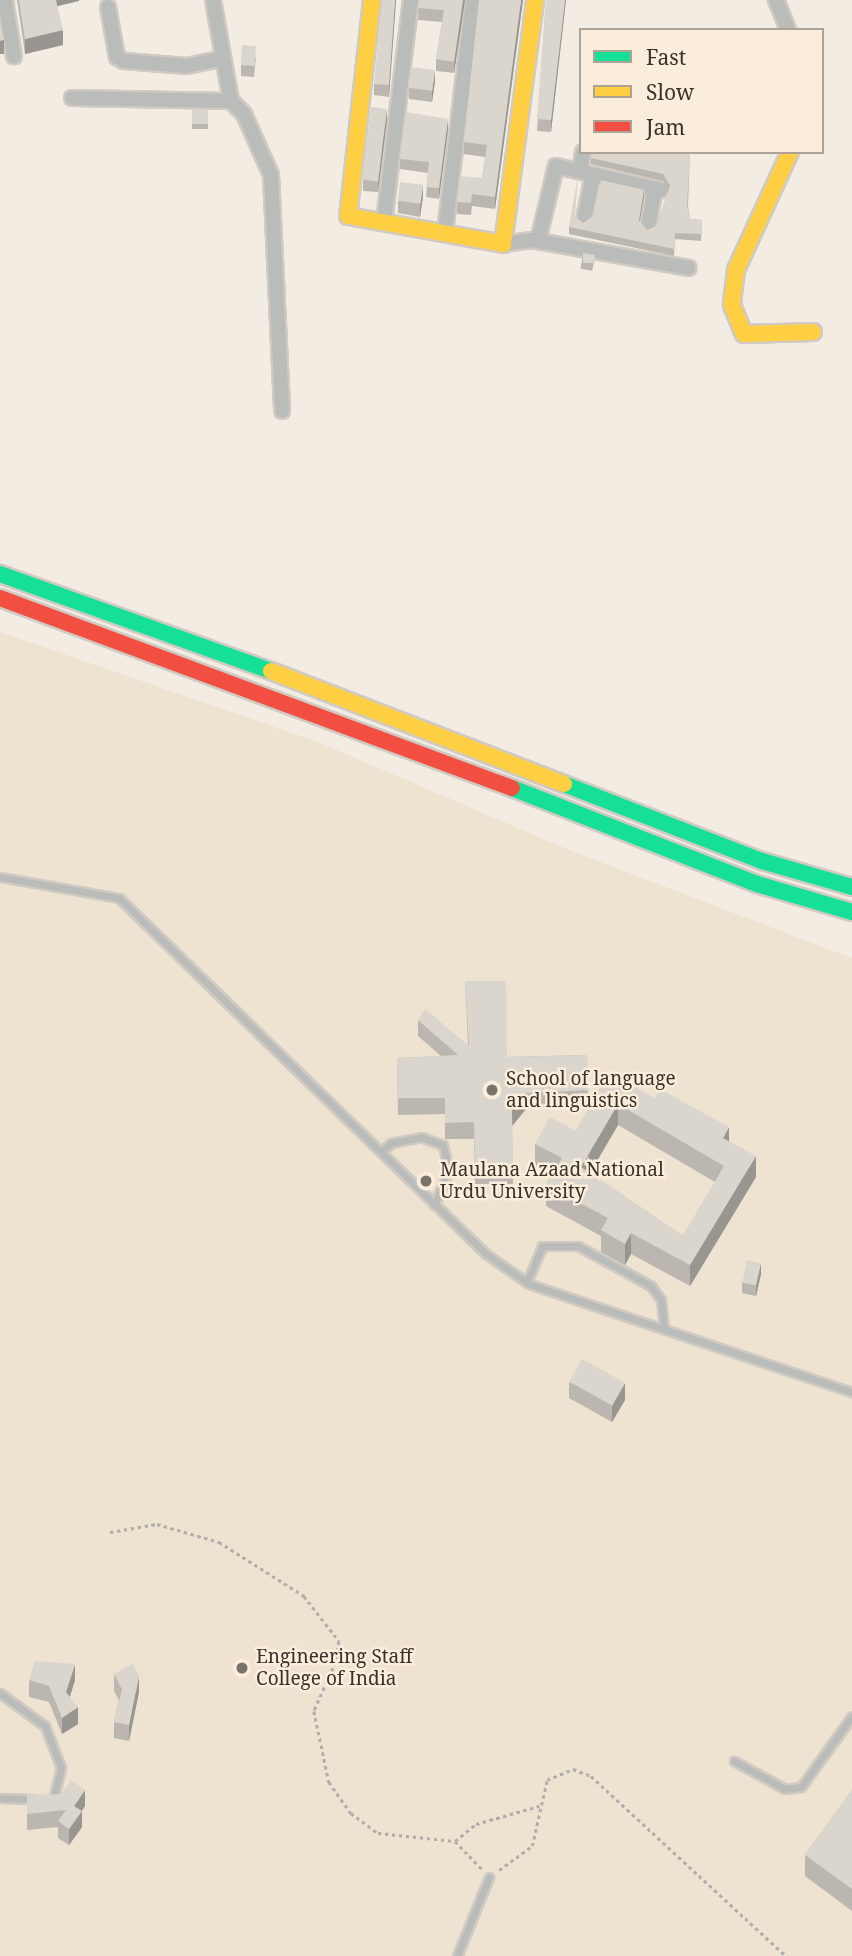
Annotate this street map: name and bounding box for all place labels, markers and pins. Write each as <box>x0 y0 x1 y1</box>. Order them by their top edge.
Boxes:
place label: School of language and linguistics <box>506 1068 676 1112</box>
marker: School of language and linguistics <box>484 1082 500 1098</box>
place label: Maulana Azaad National Urdu University <box>440 1159 664 1203</box>
marker: Maulana Azaad National Urdu University <box>418 1173 434 1189</box>
place label: Engineering Staff College of India <box>256 1646 413 1690</box>
marker: Engineering Staff College of India <box>234 1660 250 1676</box>

